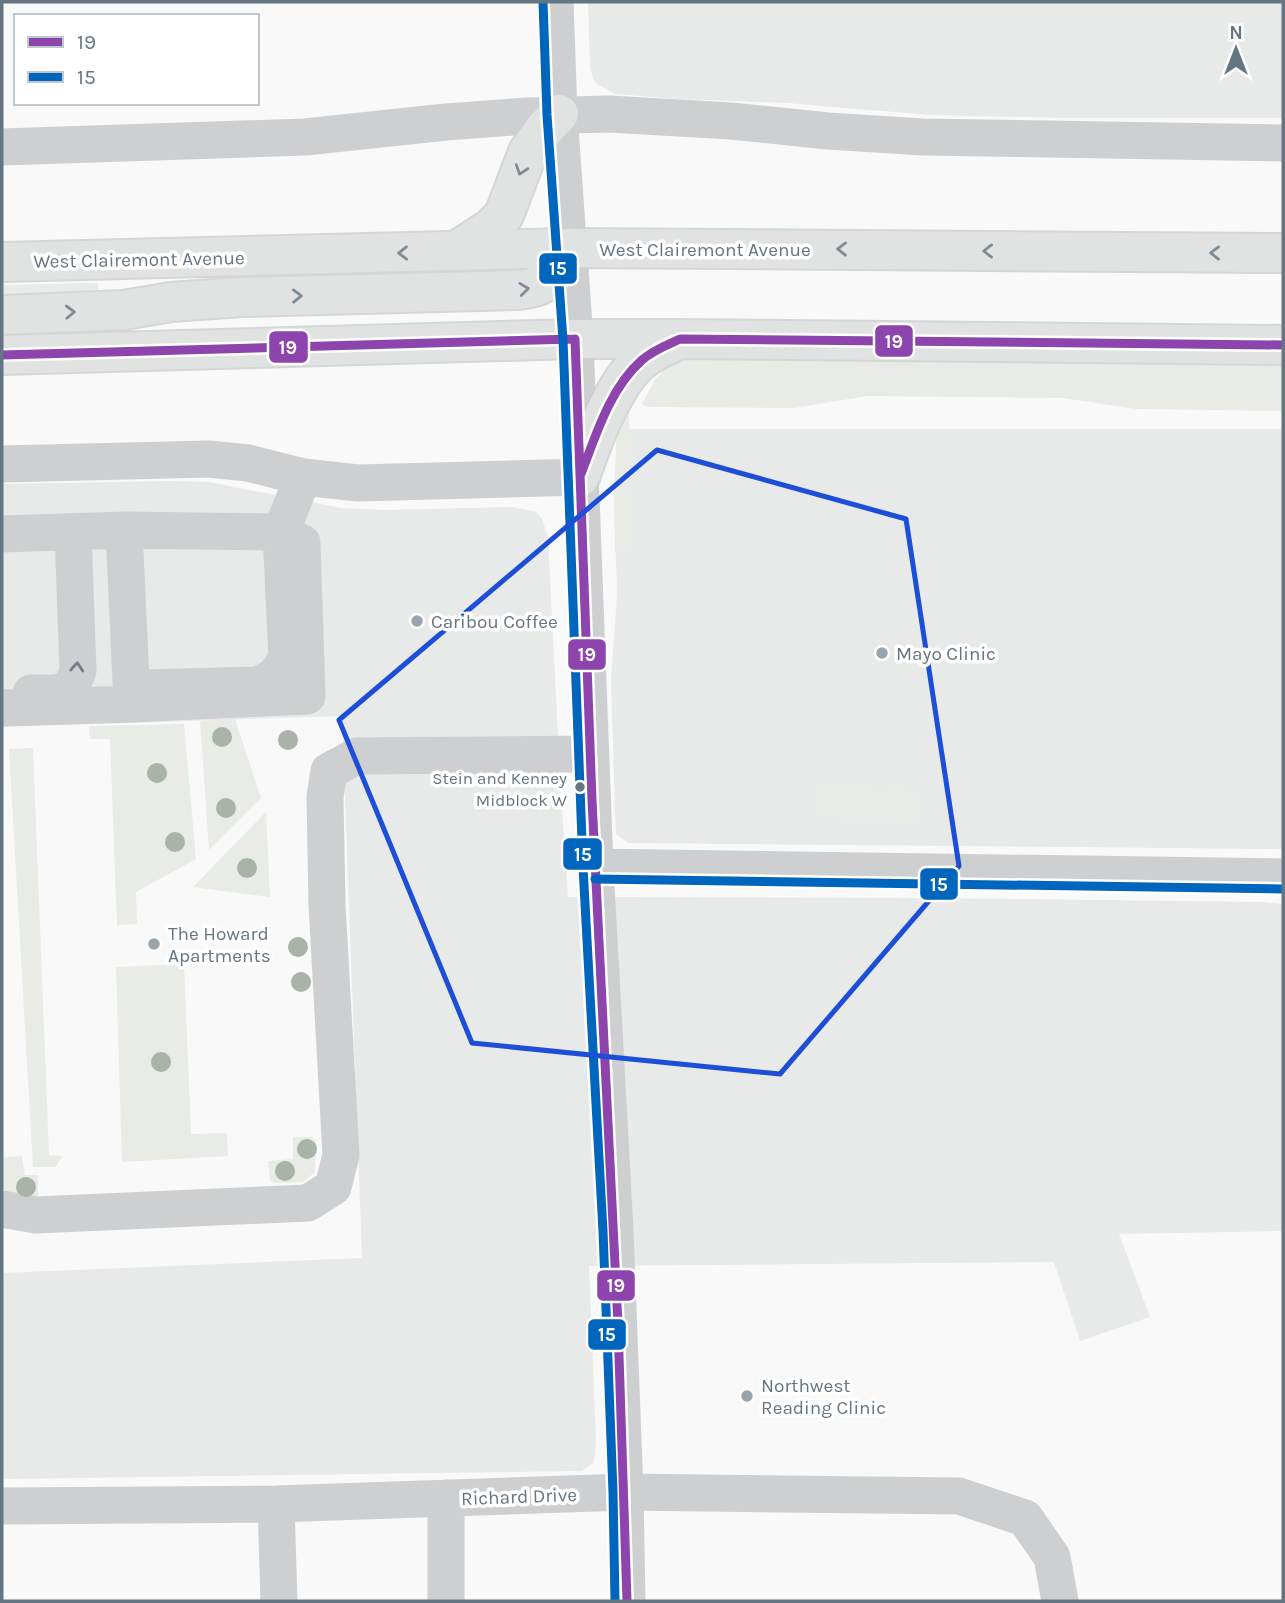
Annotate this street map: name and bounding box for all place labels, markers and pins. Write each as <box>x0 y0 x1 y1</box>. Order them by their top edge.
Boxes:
place label: Caribou Coffee <box>431 611 558 633</box>
marker: Caribou Coffee <box>409 613 425 629</box>
place label: Mayo Clinic <box>896 643 996 665</box>
marker: Mayo Clinic <box>874 645 890 661</box>
place label: Stein and Kenney Midblock W <box>432 768 567 810</box>
marker: Stein and Kenney Midblock W <box>573 780 587 794</box>
place label: The Howard Apartments <box>168 923 271 967</box>
marker: The Howard Apartments <box>146 936 162 952</box>
place label: Northwest Reading Clinic <box>761 1375 886 1419</box>
marker: Northwest Reading Clinic <box>739 1388 755 1404</box>

